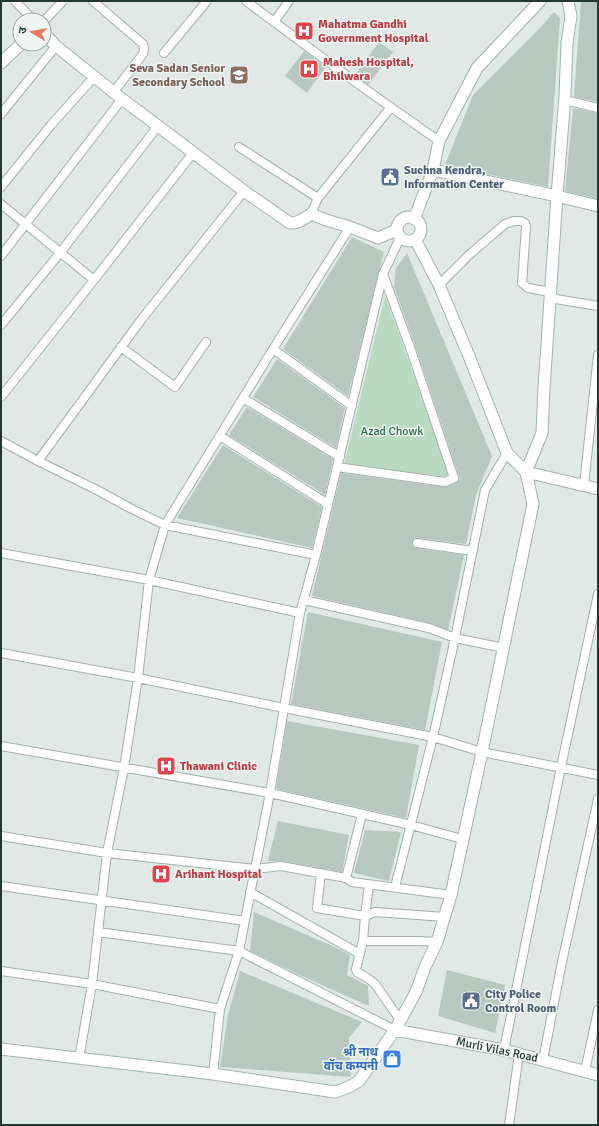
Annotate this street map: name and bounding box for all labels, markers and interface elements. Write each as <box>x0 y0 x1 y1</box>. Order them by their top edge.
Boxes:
north arrow <box>12 12 52 52</box>
place label: Mahatma Gandhi Government Hospital <box>318 17 429 46</box>
hospital icon: Mahatma Gandhi Government Hospital <box>293 20 315 42</box>
text: उ <box>16 25 30 35</box>
place label: Mahesh Hospital, Bhilwara <box>323 55 414 84</box>
hospital icon: Mahesh Hospital, Bhilwara <box>298 58 320 80</box>
place label: Seva Sadan Senior Secondary School <box>130 61 225 90</box>
school or university icon: Seva Sadan Senior Secondary School <box>228 64 250 86</box>
place label: Suchna Kendra, Information Center <box>404 163 504 192</box>
public building icon: Suchna Kendra, Information Center <box>379 166 401 188</box>
park label: Azad Chowk <box>361 424 423 439</box>
hospital icon: Thawani Clinic <box>155 755 177 777</box>
place label: Thawani Clinic <box>180 759 257 774</box>
hospital icon: Arihant Hospital <box>150 863 172 885</box>
place label: Arihant Hospital <box>175 867 262 882</box>
place label: City Police Control Room <box>485 987 557 1016</box>
public building icon: City Police Control Room <box>460 990 482 1012</box>
street label: Murli Vilas Road <box>455 1034 539 1066</box>
place label: श्री नाथ वॉच कम्पनी <box>324 1044 378 1074</box>
shop icon: श्री नाथ वॉच कम्पनी <box>381 1048 403 1070</box>

